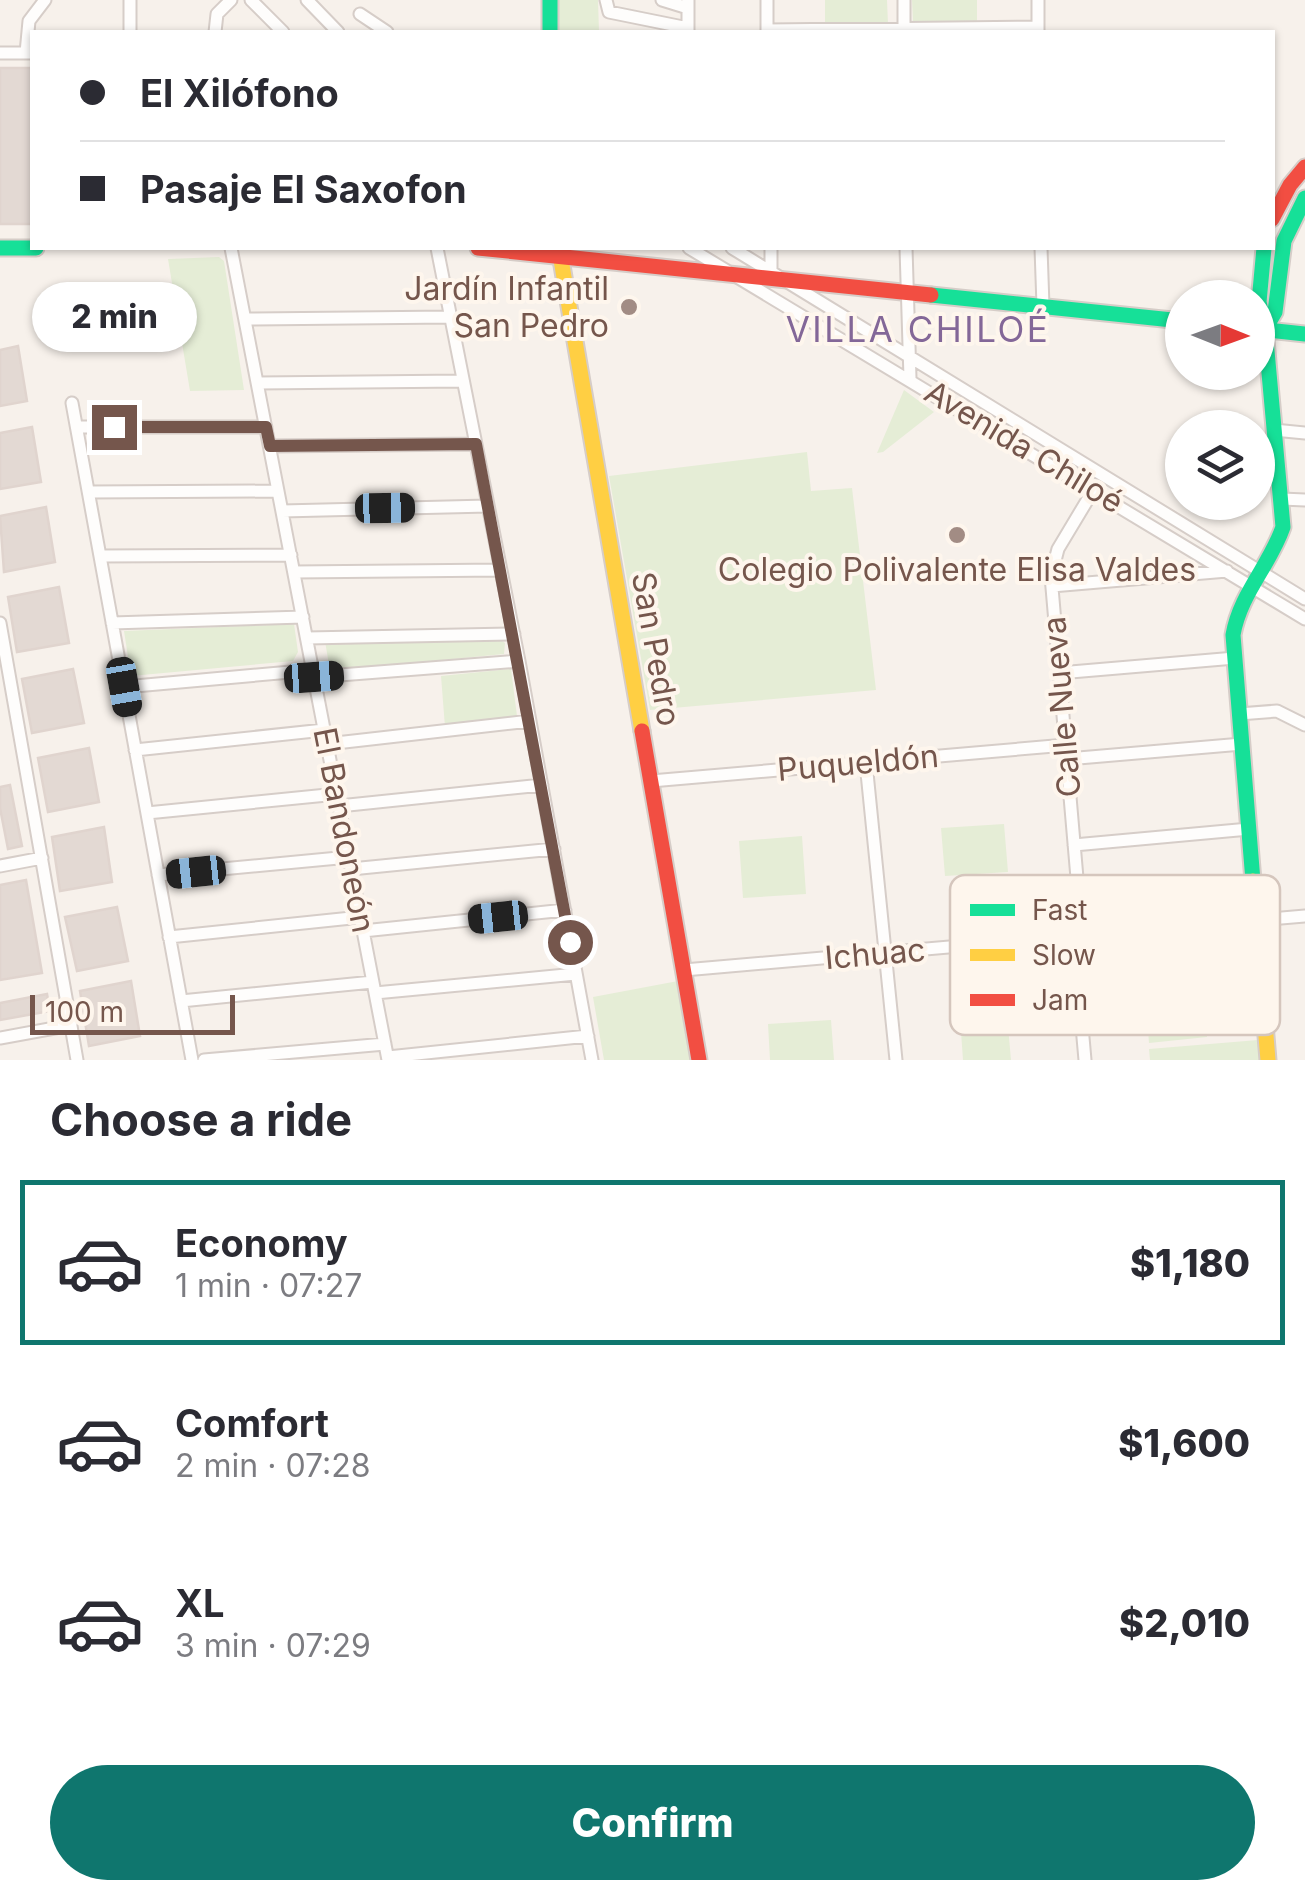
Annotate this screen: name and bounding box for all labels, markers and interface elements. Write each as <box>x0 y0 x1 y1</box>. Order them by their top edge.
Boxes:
text: El Xilófono <box>140 70 339 116</box>
text: Pasaje El Saxofon <box>140 166 467 212</box>
place label: Jardín Infantil San Pedro <box>404 269 609 345</box>
north arrow <box>1165 280 1275 390</box>
map controls <box>1165 280 1275 520</box>
callout: 2 min <box>32 282 196 352</box>
marker: Jardín Infantil San Pedro <box>618 296 640 318</box>
text: 2 min <box>71 297 158 336</box>
district label: VILLA CHILOÉ <box>786 308 1050 350</box>
street label: Avenida Chiloé <box>918 372 1131 521</box>
route end <box>92 405 137 450</box>
button: layers <box>1165 410 1275 520</box>
car <box>355 492 415 524</box>
marker: Colegio Polivalente Elisa Valdes <box>946 524 968 546</box>
place label: Colegio Polivalente Elisa Valdes <box>718 550 1196 589</box>
street label: San Pedro <box>624 569 689 729</box>
street label: Calle Nueva <box>1034 615 1089 799</box>
car <box>104 655 144 719</box>
car <box>283 660 345 694</box>
street label: El Bandoneón <box>305 724 383 936</box>
street label: Puqueldón <box>776 736 940 789</box>
car <box>165 854 227 890</box>
legend <box>950 875 1280 1035</box>
text: Fast <box>1032 893 1088 927</box>
car <box>467 899 529 935</box>
route start <box>548 920 593 965</box>
street label: Ichuac <box>823 930 927 977</box>
text: Slow <box>1032 938 1096 972</box>
text: Jam <box>1032 983 1088 1017</box>
scale bar <box>30 990 235 1034</box>
text: 100 m <box>45 995 124 1029</box>
text: Choose a ride <box>50 1092 352 1147</box>
icon: car <box>55 1218 145 1308</box>
text: Economy <box>175 1220 348 1266</box>
text: $1,180 <box>1130 1240 1250 1286</box>
text: 1 min · 07:27 <box>175 1266 362 1305</box>
icon: car <box>55 1398 145 1488</box>
text: Comfort <box>175 1400 329 1446</box>
text: $1,600 <box>1118 1420 1250 1466</box>
text: 2 min · 07:28 <box>175 1446 371 1485</box>
icon: car <box>55 1578 145 1668</box>
text: XL <box>175 1580 225 1626</box>
text: $2,010 <box>1119 1600 1250 1646</box>
text: 3 min · 07:29 <box>175 1626 371 1665</box>
button: Confirm <box>50 1765 1255 1880</box>

